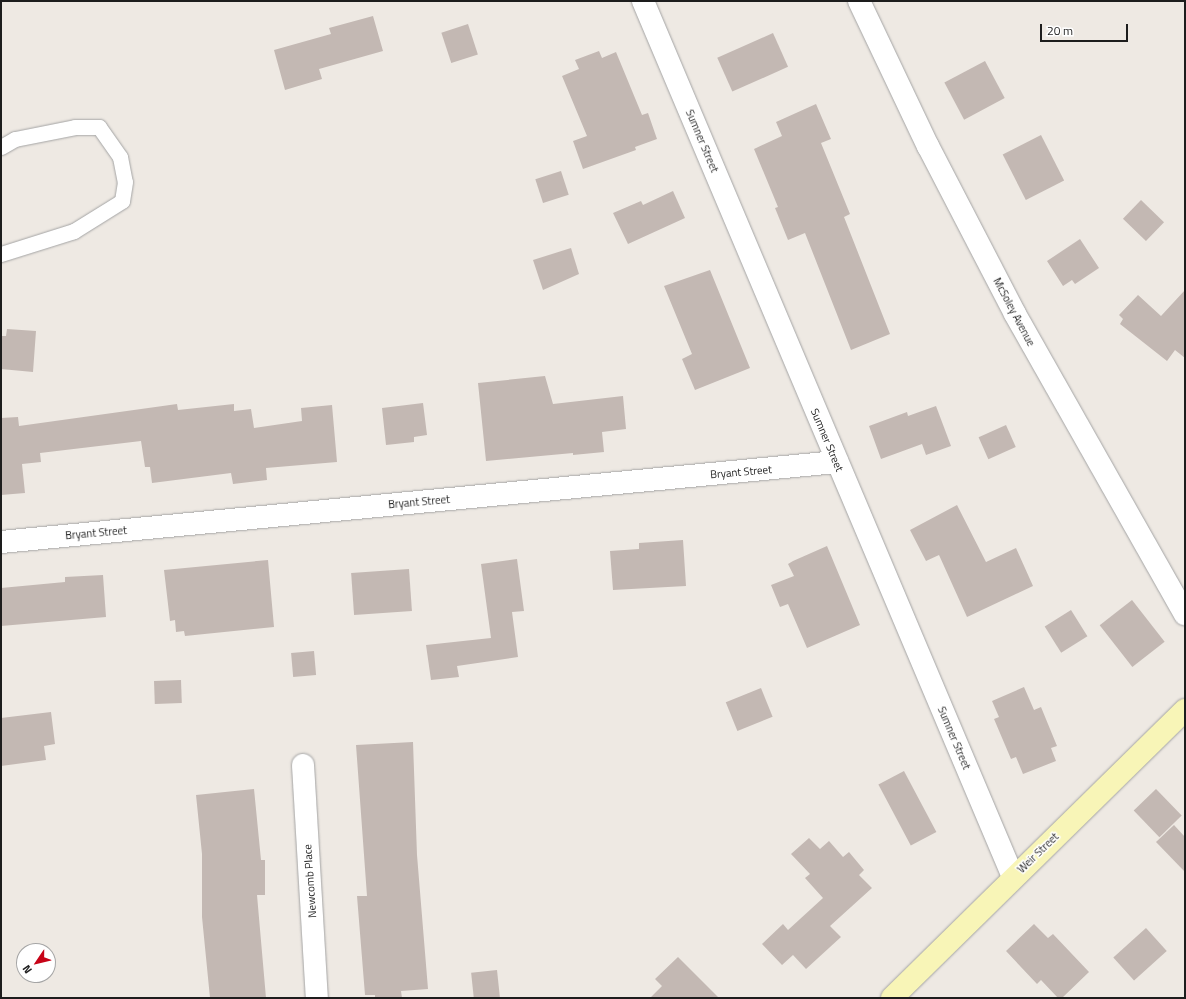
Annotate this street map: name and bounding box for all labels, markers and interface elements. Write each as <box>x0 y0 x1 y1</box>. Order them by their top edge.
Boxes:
scale bar <box>1042 16 1130 42</box>
text: 20 m <box>1047 21 1073 40</box>
street label: Sumner Street <box>683 108 721 174</box>
street label: McSoley Avenue <box>990 275 1038 349</box>
street label: Sumner Street <box>808 407 846 473</box>
street label: Bryant Street <box>710 463 772 481</box>
street label: Bryant Street <box>388 493 450 511</box>
street label: Bryant Street <box>65 524 127 542</box>
street label: Sumner Street <box>935 705 973 771</box>
street label: Weir Street <box>1015 830 1061 876</box>
street label: Newcomb Place <box>301 844 319 918</box>
north arrow <box>16 943 56 983</box>
text: N <box>18 962 36 977</box>

